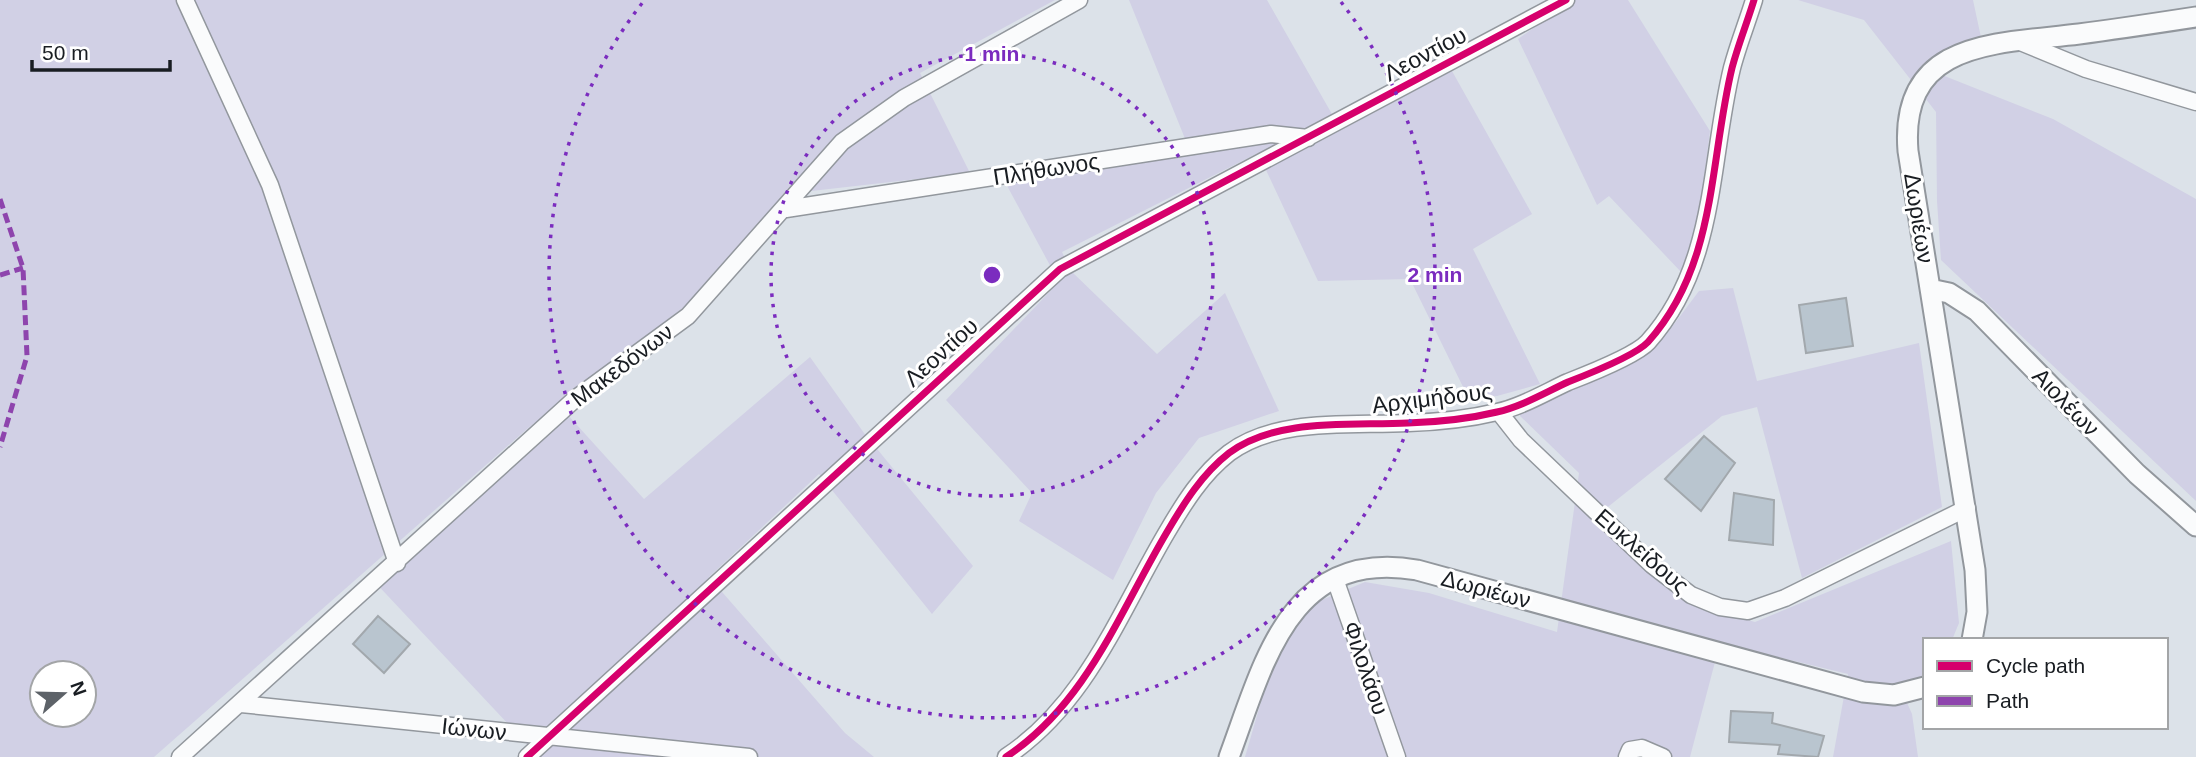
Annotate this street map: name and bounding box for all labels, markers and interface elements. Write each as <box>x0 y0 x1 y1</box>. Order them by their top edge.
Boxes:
street label: Λεοντίου <box>1379 22 1471 86</box>
scale bar <box>32 28 170 72</box>
text: 50 m <box>42 41 89 64</box>
text: 1 min <box>965 42 1019 65</box>
street label: Πλήθωνος <box>991 148 1101 190</box>
street label: Δωριέων <box>1899 171 1939 265</box>
centre of rings <box>980 263 1004 287</box>
text: 2 min <box>1408 263 1462 286</box>
street label: Λεοντίου <box>899 312 983 392</box>
street label: Μακεδόνων <box>566 318 678 412</box>
street label: Αιολέων <box>2027 363 2105 441</box>
street label: Αρχιμήδους <box>1370 378 1494 418</box>
street label: Ευκλείδους <box>1590 503 1694 599</box>
street label: Δωριέων <box>1439 565 1533 613</box>
street label: Φιλολάου <box>1338 618 1394 718</box>
legend <box>1923 638 2168 729</box>
text: Cycle path <box>1986 654 2085 677</box>
north arrow <box>28 659 98 729</box>
text: N <box>66 678 91 698</box>
text: Path <box>1986 689 2029 712</box>
street label: Ιώνων <box>440 713 508 745</box>

